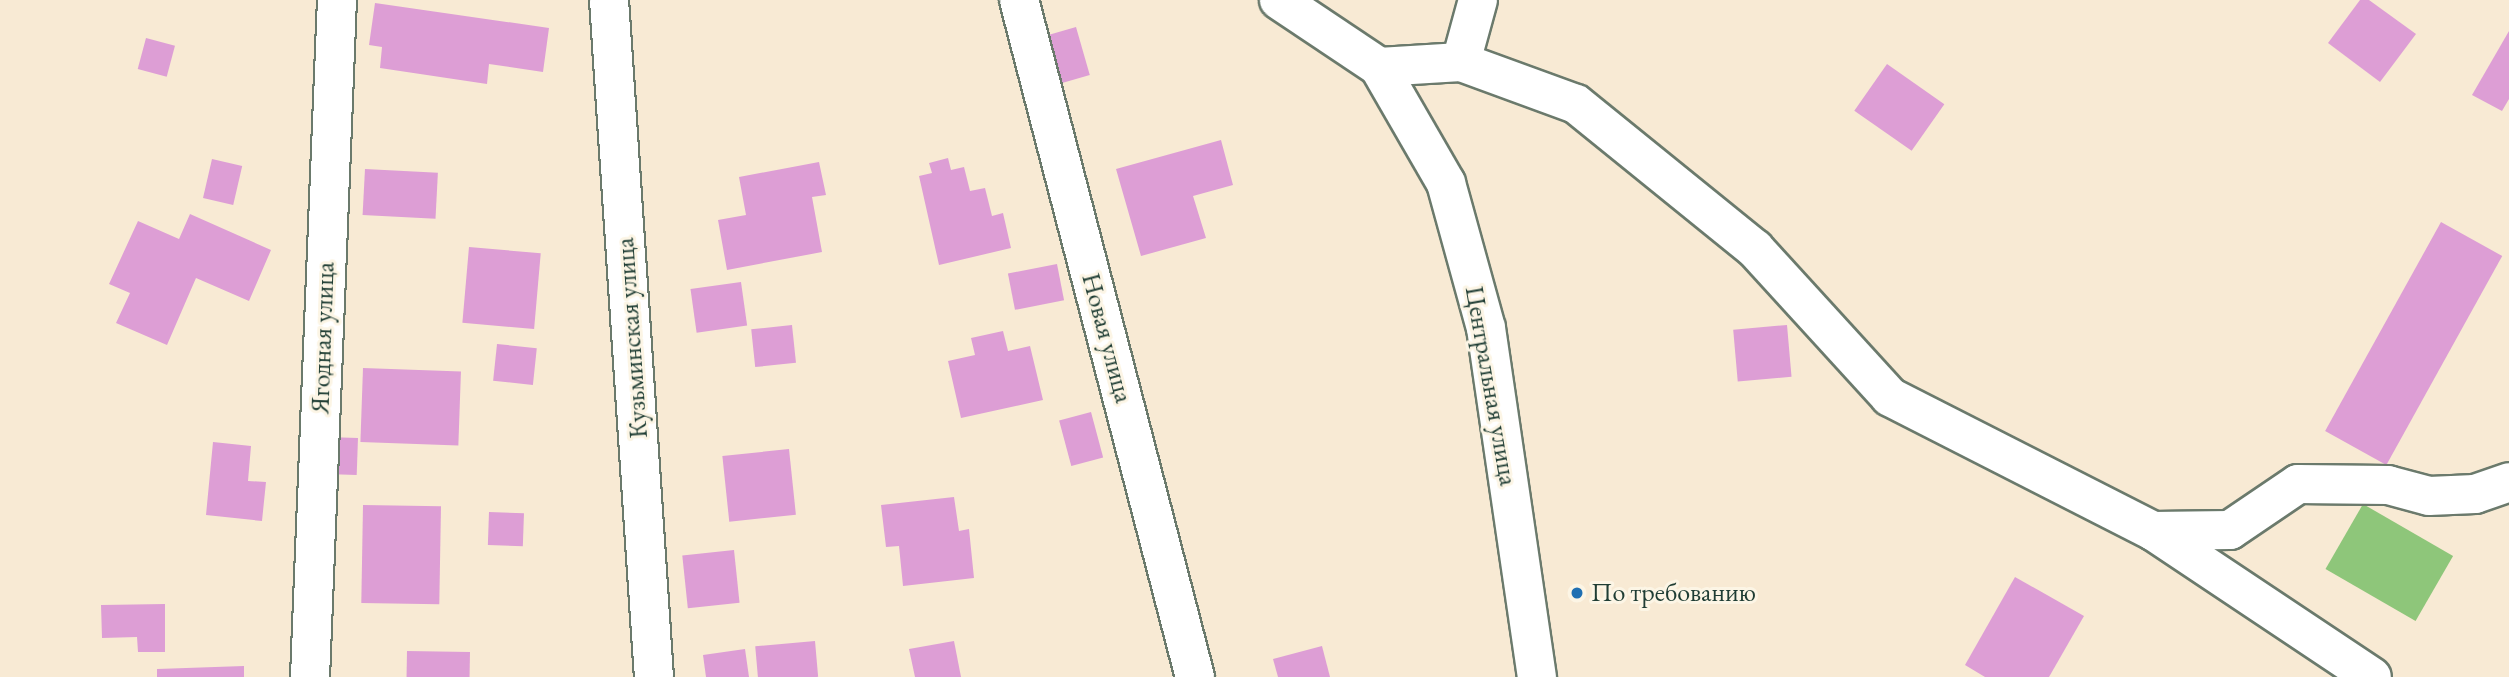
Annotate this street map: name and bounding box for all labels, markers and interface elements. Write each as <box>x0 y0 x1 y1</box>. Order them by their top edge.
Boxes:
street label: Кузьминская улица <box>609 237 655 439</box>
street label: Ягодная улица <box>305 261 341 415</box>
street label: Новая улица <box>1075 270 1139 406</box>
street label: Центральная улица <box>1458 284 1524 488</box>
place label: По требованию <box>1591 577 1756 609</box>
marker: По требованию <box>1569 585 1585 601</box>

